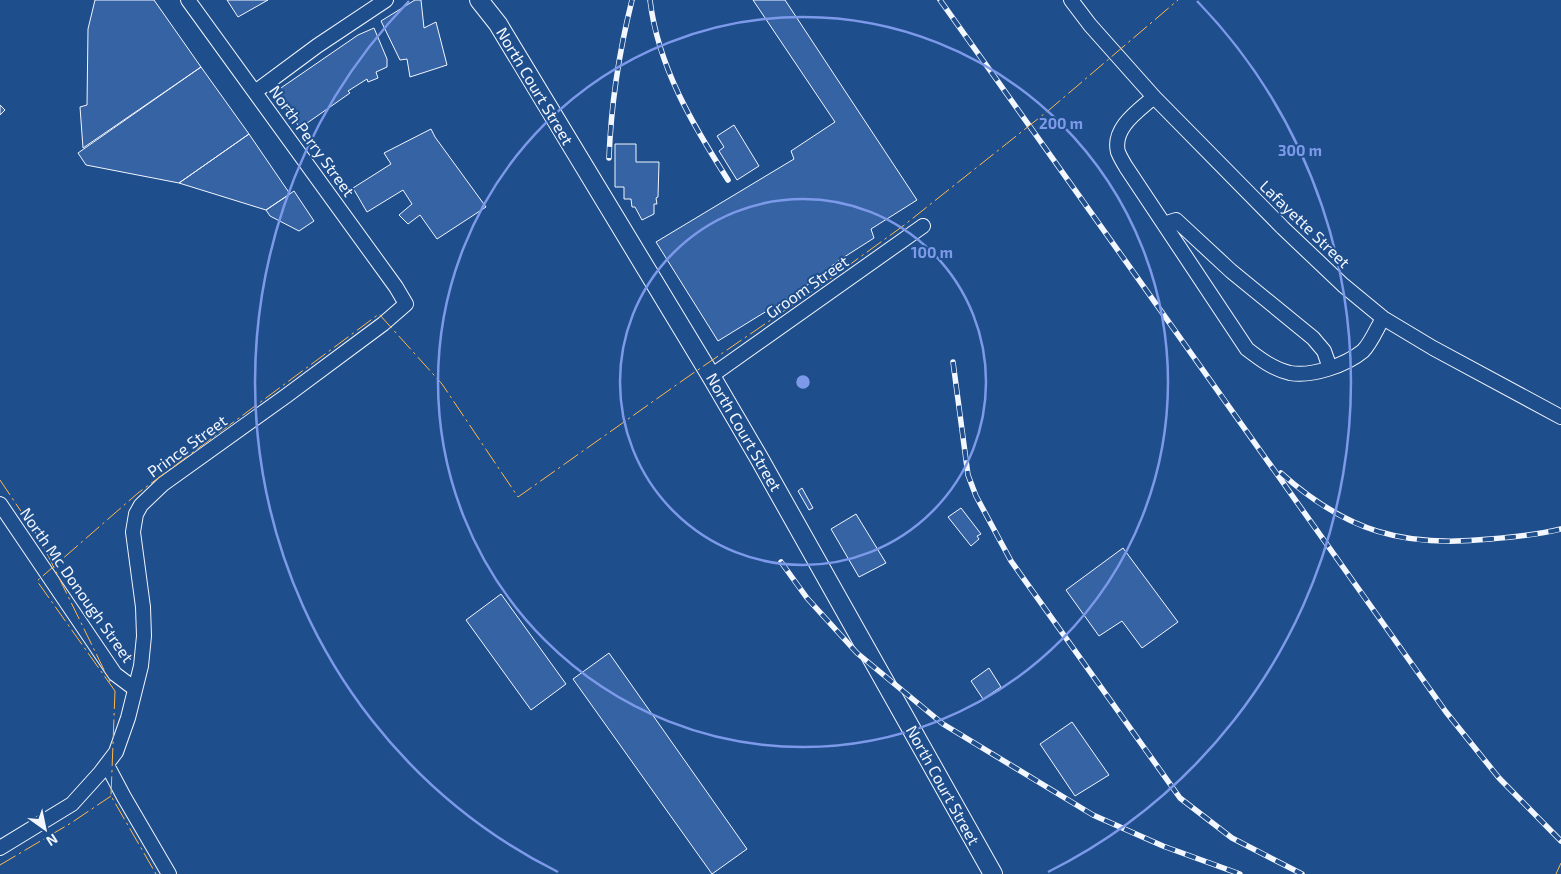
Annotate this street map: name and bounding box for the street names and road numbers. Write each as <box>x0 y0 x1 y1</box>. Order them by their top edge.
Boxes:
street label: North Court Street <box>493 24 578 148</box>
street label: North Perry Street <box>266 81 359 200</box>
street label: Lafayette Street <box>1256 176 1354 271</box>
street label: Groom Street <box>762 251 852 322</box>
street label: North Court Street <box>703 369 786 494</box>
street label: Prince Street <box>143 410 230 481</box>
street label: North Mc Donough Street <box>17 504 138 666</box>
street label: North Court Street <box>903 722 984 848</box>

